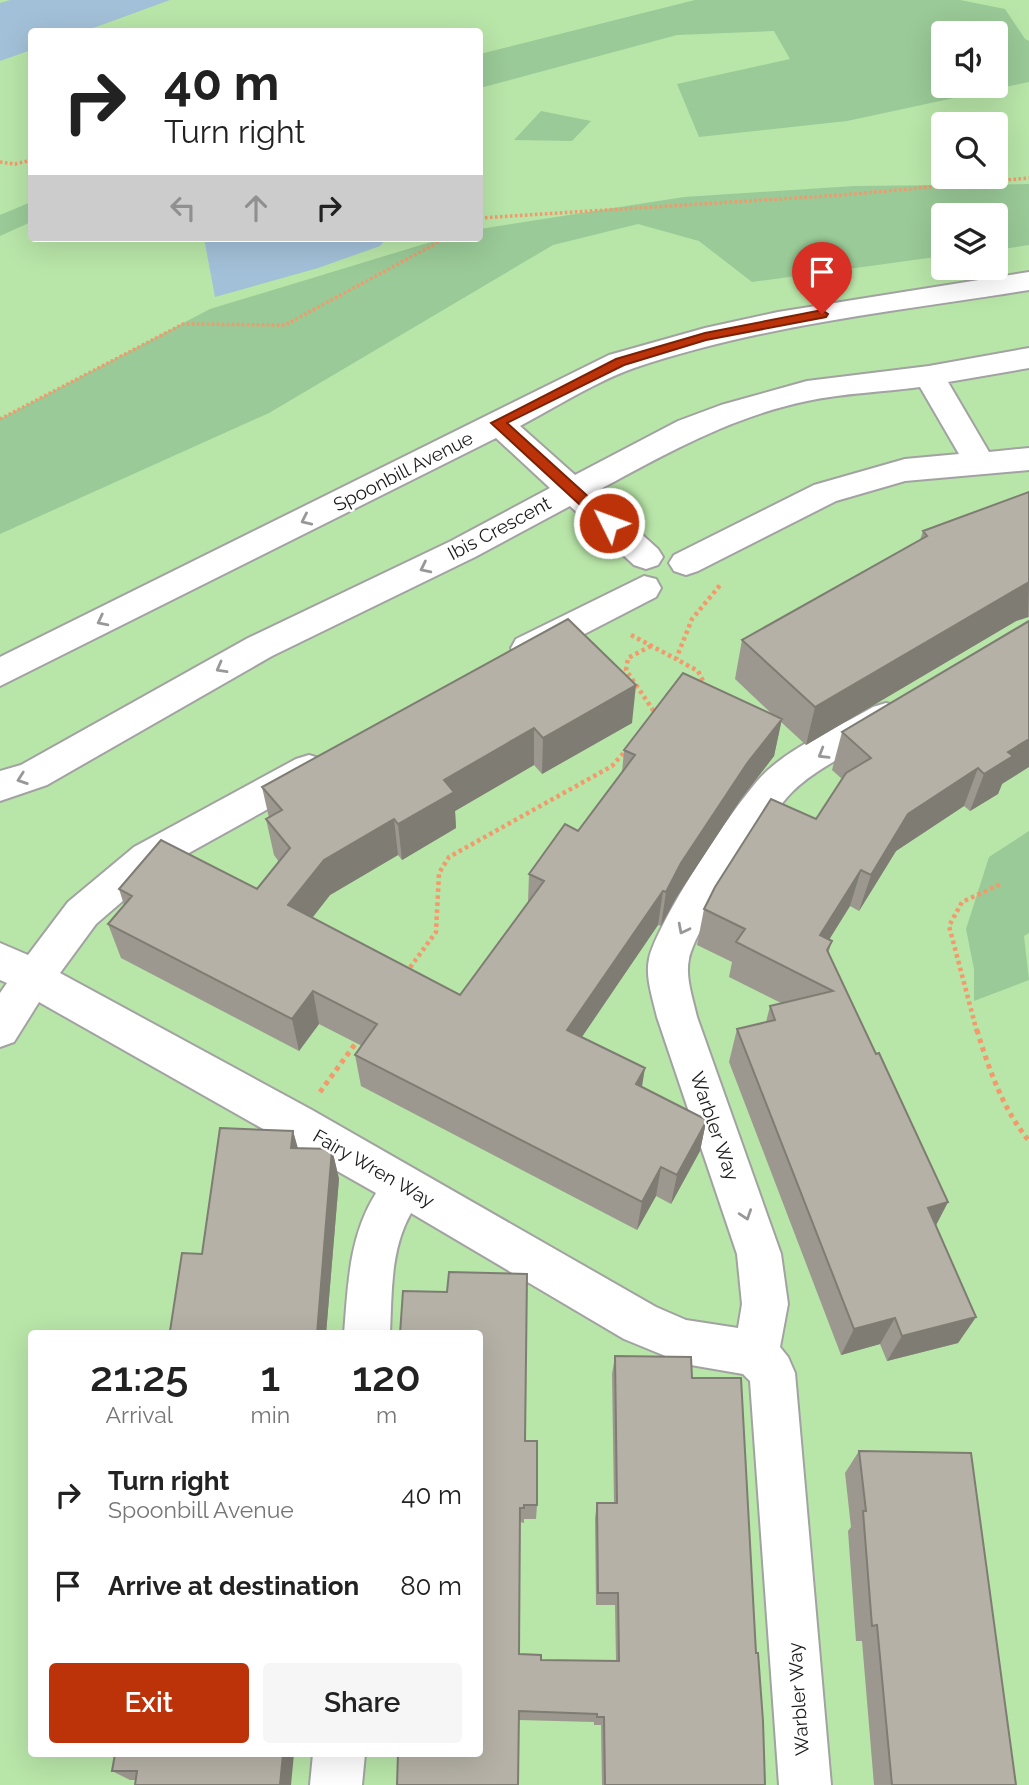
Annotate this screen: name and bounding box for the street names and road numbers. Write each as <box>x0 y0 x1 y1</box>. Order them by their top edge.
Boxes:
street label: Spoonbill Avenue <box>330 426 476 516</box>
street label: Ibis Crescent <box>444 491 555 564</box>
street label: Warbler Way <box>686 1069 744 1183</box>
street label: Fairy Wren Way <box>310 1124 438 1212</box>
street label: Warbler Way <box>783 1642 813 1756</box>

